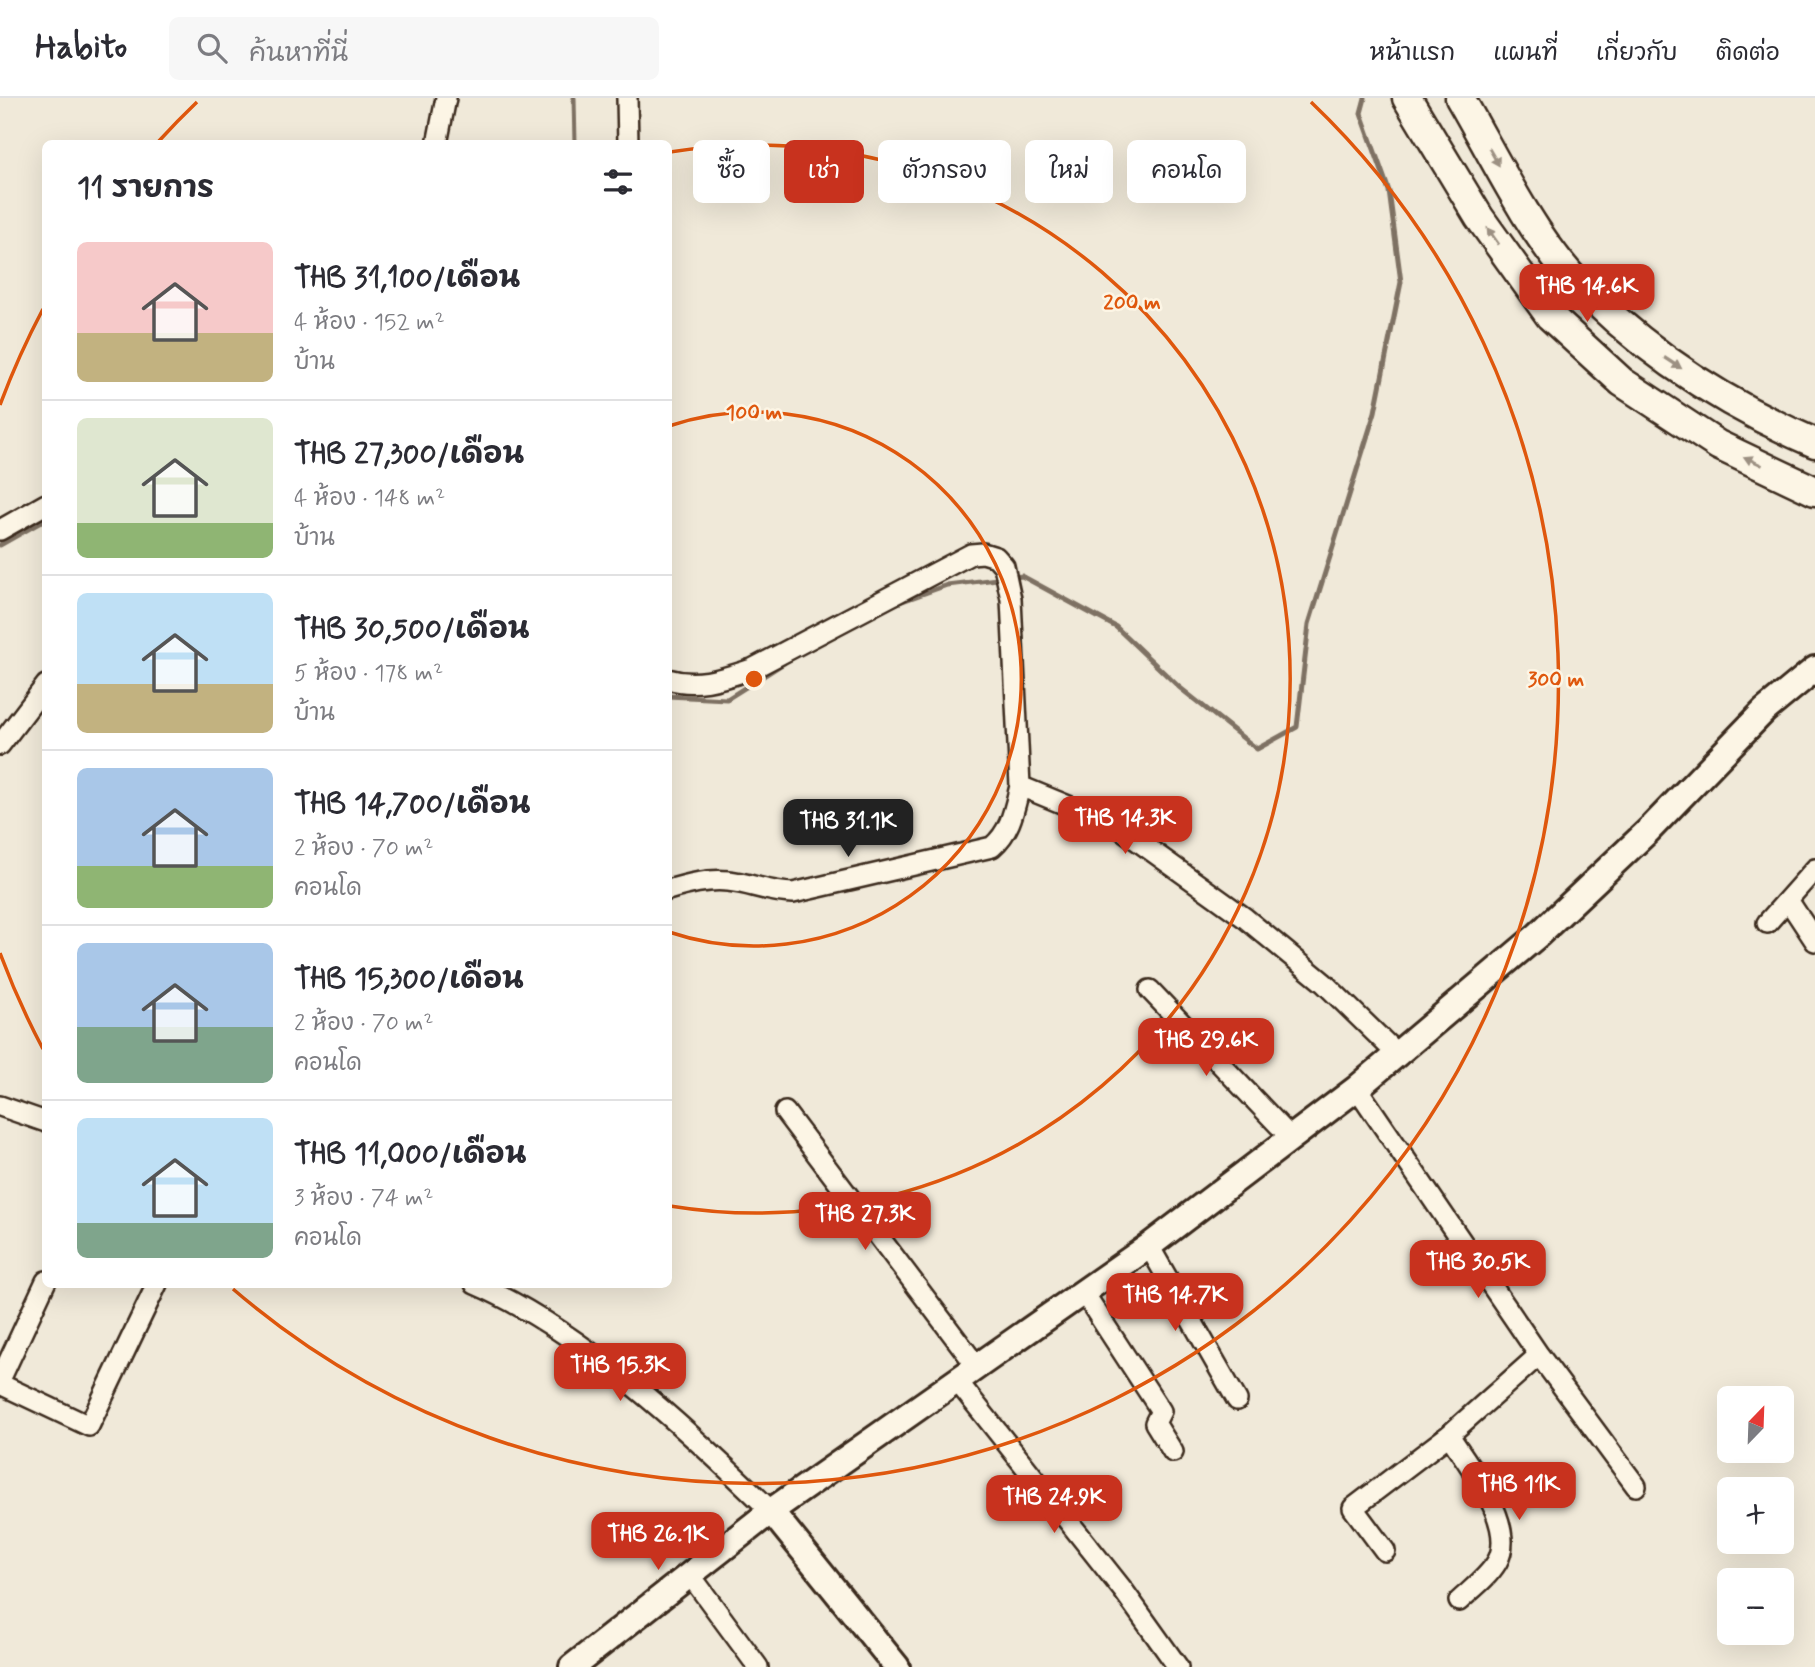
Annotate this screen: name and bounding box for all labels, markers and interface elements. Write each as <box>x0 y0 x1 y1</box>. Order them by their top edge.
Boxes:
search box <box>169 17 659 80</box>
text: Habito <box>35 26 127 70</box>
icon: search <box>193 29 231 67</box>
text: ค้นหาที่นี่ <box>249 37 348 71</box>
text: หน้าแรก <box>1370 38 1455 69</box>
text: แผนที่ <box>1493 38 1558 69</box>
text: เกี่ยวกับ <box>1596 38 1678 69</box>
text: ติดต่อ <box>1716 38 1780 69</box>
chip: ซื้อ <box>693 140 770 203</box>
chip: เช่า <box>784 140 864 203</box>
chip: ตัวกรอง <box>878 140 1011 203</box>
chip: ใหม่ <box>1025 140 1113 203</box>
chip: คอนโด <box>1127 140 1246 203</box>
one-way arrow <box>1488 147 1501 166</box>
icon: filters <box>599 163 637 201</box>
text: 11 รายการ <box>77 169 214 208</box>
one-way arrow <box>1486 227 1500 245</box>
text: THB 31,100/เดือน <box>294 259 520 298</box>
pin: THB 14.6K <box>1507 264 1667 324</box>
icon: home <box>133 270 217 354</box>
text: THB 14.6K <box>1535 272 1639 302</box>
text: 200 m <box>1103 289 1161 317</box>
text: 4 ห้อง · 152 m² <box>294 308 445 338</box>
text: บ้าน <box>294 348 335 378</box>
one-way arrow <box>1663 357 1683 370</box>
text: 100 m <box>726 399 782 427</box>
text: THB 27,300/เดือน <box>294 435 524 474</box>
icon: home <box>133 446 217 530</box>
one-way arrow <box>1743 456 1763 467</box>
text: 4 ห้อง · 148 m² <box>294 484 445 514</box>
text: บ้าน <box>294 524 335 554</box>
text: THB 30,500/เดือน <box>294 610 530 649</box>
icon: home <box>133 621 217 705</box>
text: 5 ห้อง · 178 m² <box>294 659 443 689</box>
text: 300 m <box>1528 666 1585 694</box>
centre of rings <box>742 667 766 691</box>
text: บ้าน <box>294 699 335 729</box>
text: THB 14,700/เดือน <box>294 785 530 824</box>
icon: home <box>133 796 217 880</box>
pin: THB 14.3K <box>1045 796 1205 856</box>
pin: THB 31.1K <box>768 800 928 859</box>
text: THB 14.3K <box>1074 804 1176 834</box>
text: THB 31.1K <box>799 807 897 837</box>
text: 2 ห้อง · 70 m² <box>294 834 434 864</box>
text: คอนโด <box>294 874 362 904</box>
text: THB 15,300/เดือน <box>294 960 524 999</box>
icon: home <box>133 971 217 1055</box>
text: 2 ห้อง · 70 m² <box>294 1009 434 1039</box>
pin: THB 29.6K <box>1126 1018 1286 1078</box>
text: THB 29.6K <box>1154 1026 1258 1056</box>
text: คอนโด <box>294 1049 362 1079</box>
text: THB 11,000/เดือน <box>294 1135 526 1174</box>
icon: home <box>133 1146 217 1230</box>
text: 3 ห้อง · 74 m² <box>294 1184 433 1214</box>
pin: THB 27.3K <box>785 1192 945 1252</box>
text: THB 27.3K <box>815 1200 915 1230</box>
text: คอนโด <box>294 1224 362 1254</box>
pin: THB 30.5K <box>1398 1240 1558 1300</box>
text: THB 30.5K <box>1426 1248 1530 1278</box>
pin: THB 14.7K <box>1095 1274 1255 1333</box>
text: THB 14.7K <box>1122 1281 1228 1311</box>
pin: THB 15.3K <box>540 1344 700 1403</box>
text: THB 15.3K <box>570 1351 670 1381</box>
north arrow <box>1717 1386 1794 1463</box>
map controls <box>1717 1386 1794 1645</box>
pin: THB 11K <box>1454 1462 1584 1522</box>
text: THB 11K <box>1478 1470 1560 1500</box>
pin: THB 24.9K <box>974 1476 1134 1535</box>
button: + <box>1717 1477 1794 1554</box>
text: THB 24.9K <box>1002 1483 1106 1513</box>
pin: THB 26.1K <box>578 1512 738 1572</box>
text: THB 26.1K <box>607 1520 709 1550</box>
button: − <box>1717 1568 1794 1645</box>

